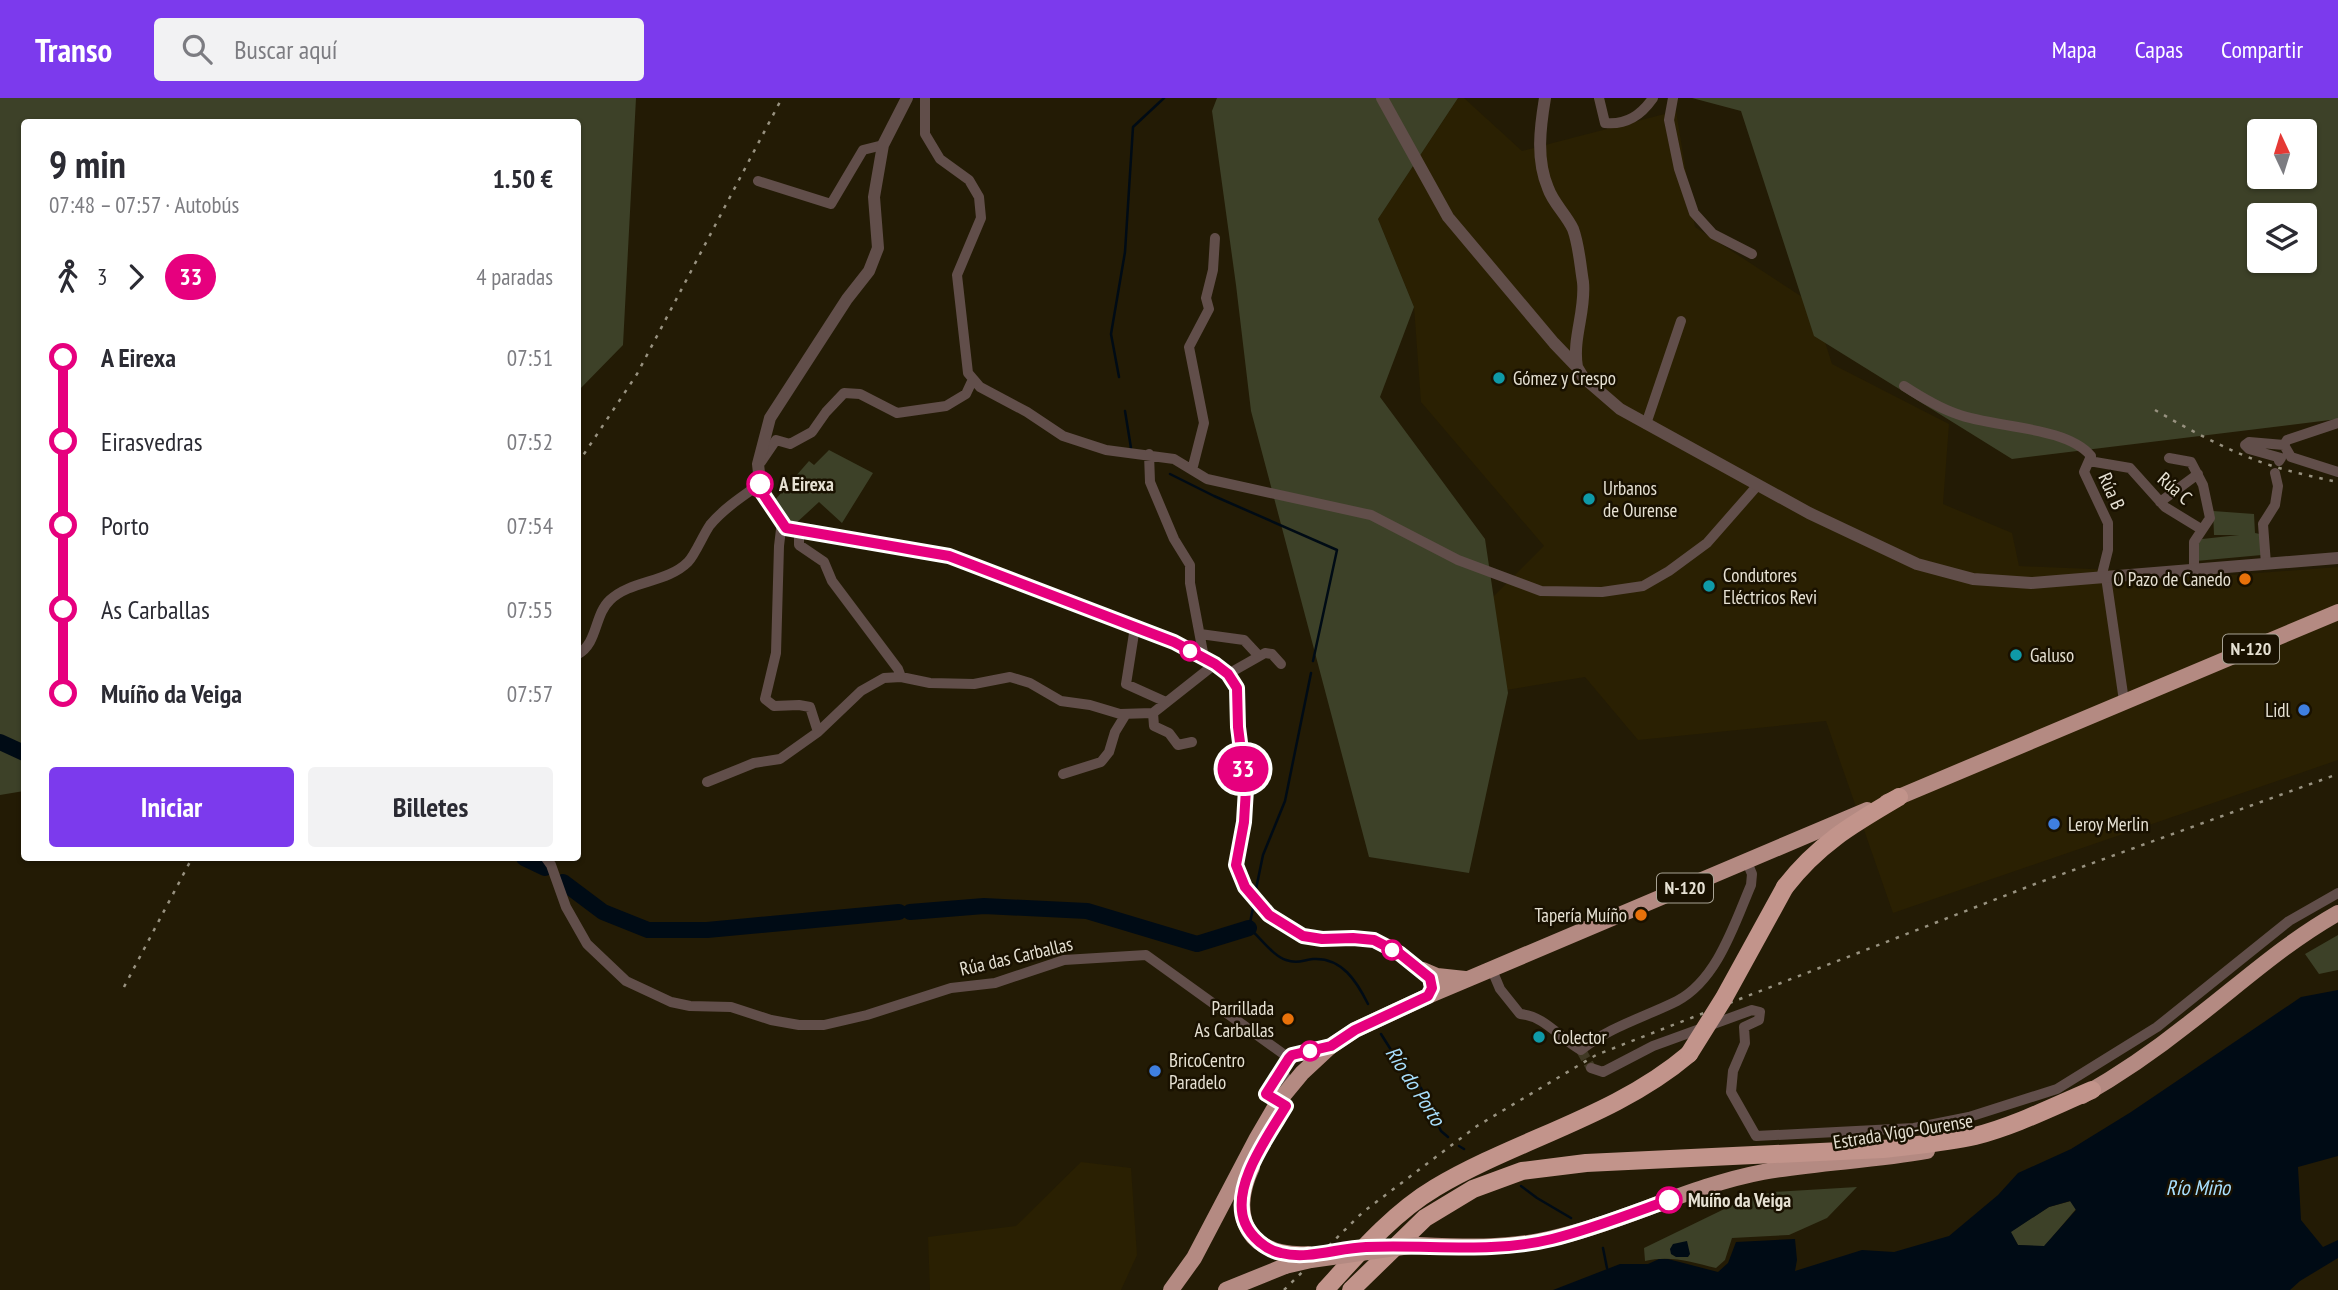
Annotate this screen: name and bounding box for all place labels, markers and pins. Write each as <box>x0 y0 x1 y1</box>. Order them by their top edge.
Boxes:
place label: Gómez y Crespo <box>1513 366 1616 390</box>
marker: Gómez y Crespo <box>1491 370 1507 386</box>
marker: A Eirexa <box>747 471 773 497</box>
place label: A Eirexa <box>778 472 834 496</box>
place label: Urbanos de Ourense <box>1603 476 1678 522</box>
marker: Urbanos de Ourense <box>1581 491 1597 507</box>
place label: Condutores Eléctricos Revi <box>1723 563 1817 609</box>
place label: O Pazo de Canedo <box>2113 567 2231 591</box>
marker: O Pazo de Canedo <box>2237 571 2253 587</box>
marker: Condutores Eléctricos Revi <box>1701 578 1717 594</box>
unlabelled marker <box>1180 641 1200 661</box>
place label: Galuso <box>2030 643 2074 667</box>
marker: Galuso <box>2008 647 2024 663</box>
place label: Lidl <box>2265 698 2291 722</box>
marker: Lidl <box>2296 702 2312 718</box>
place label: Leroy Merlin <box>2068 812 2149 836</box>
marker: Leroy Merlin <box>2046 816 2062 832</box>
place label: Tapería Muíño <box>1534 903 1627 927</box>
marker: Tapería Muíño <box>1633 907 1649 923</box>
unlabelled marker <box>1382 940 1402 960</box>
place label: Parrillada As Carballas <box>1195 996 1274 1042</box>
marker: Parrillada As Carballas <box>1280 1011 1296 1027</box>
place label: Colector <box>1553 1025 1608 1049</box>
marker: Colector <box>1531 1029 1547 1045</box>
unlabelled marker <box>1300 1041 1320 1061</box>
place label: BricoCentro Paradelo <box>1169 1048 1245 1094</box>
marker: BricoCentro Paradelo <box>1147 1063 1163 1079</box>
marker: Muíño da Veiga <box>1656 1187 1682 1213</box>
place label: Muíño da Veiga <box>1688 1188 1791 1212</box>

